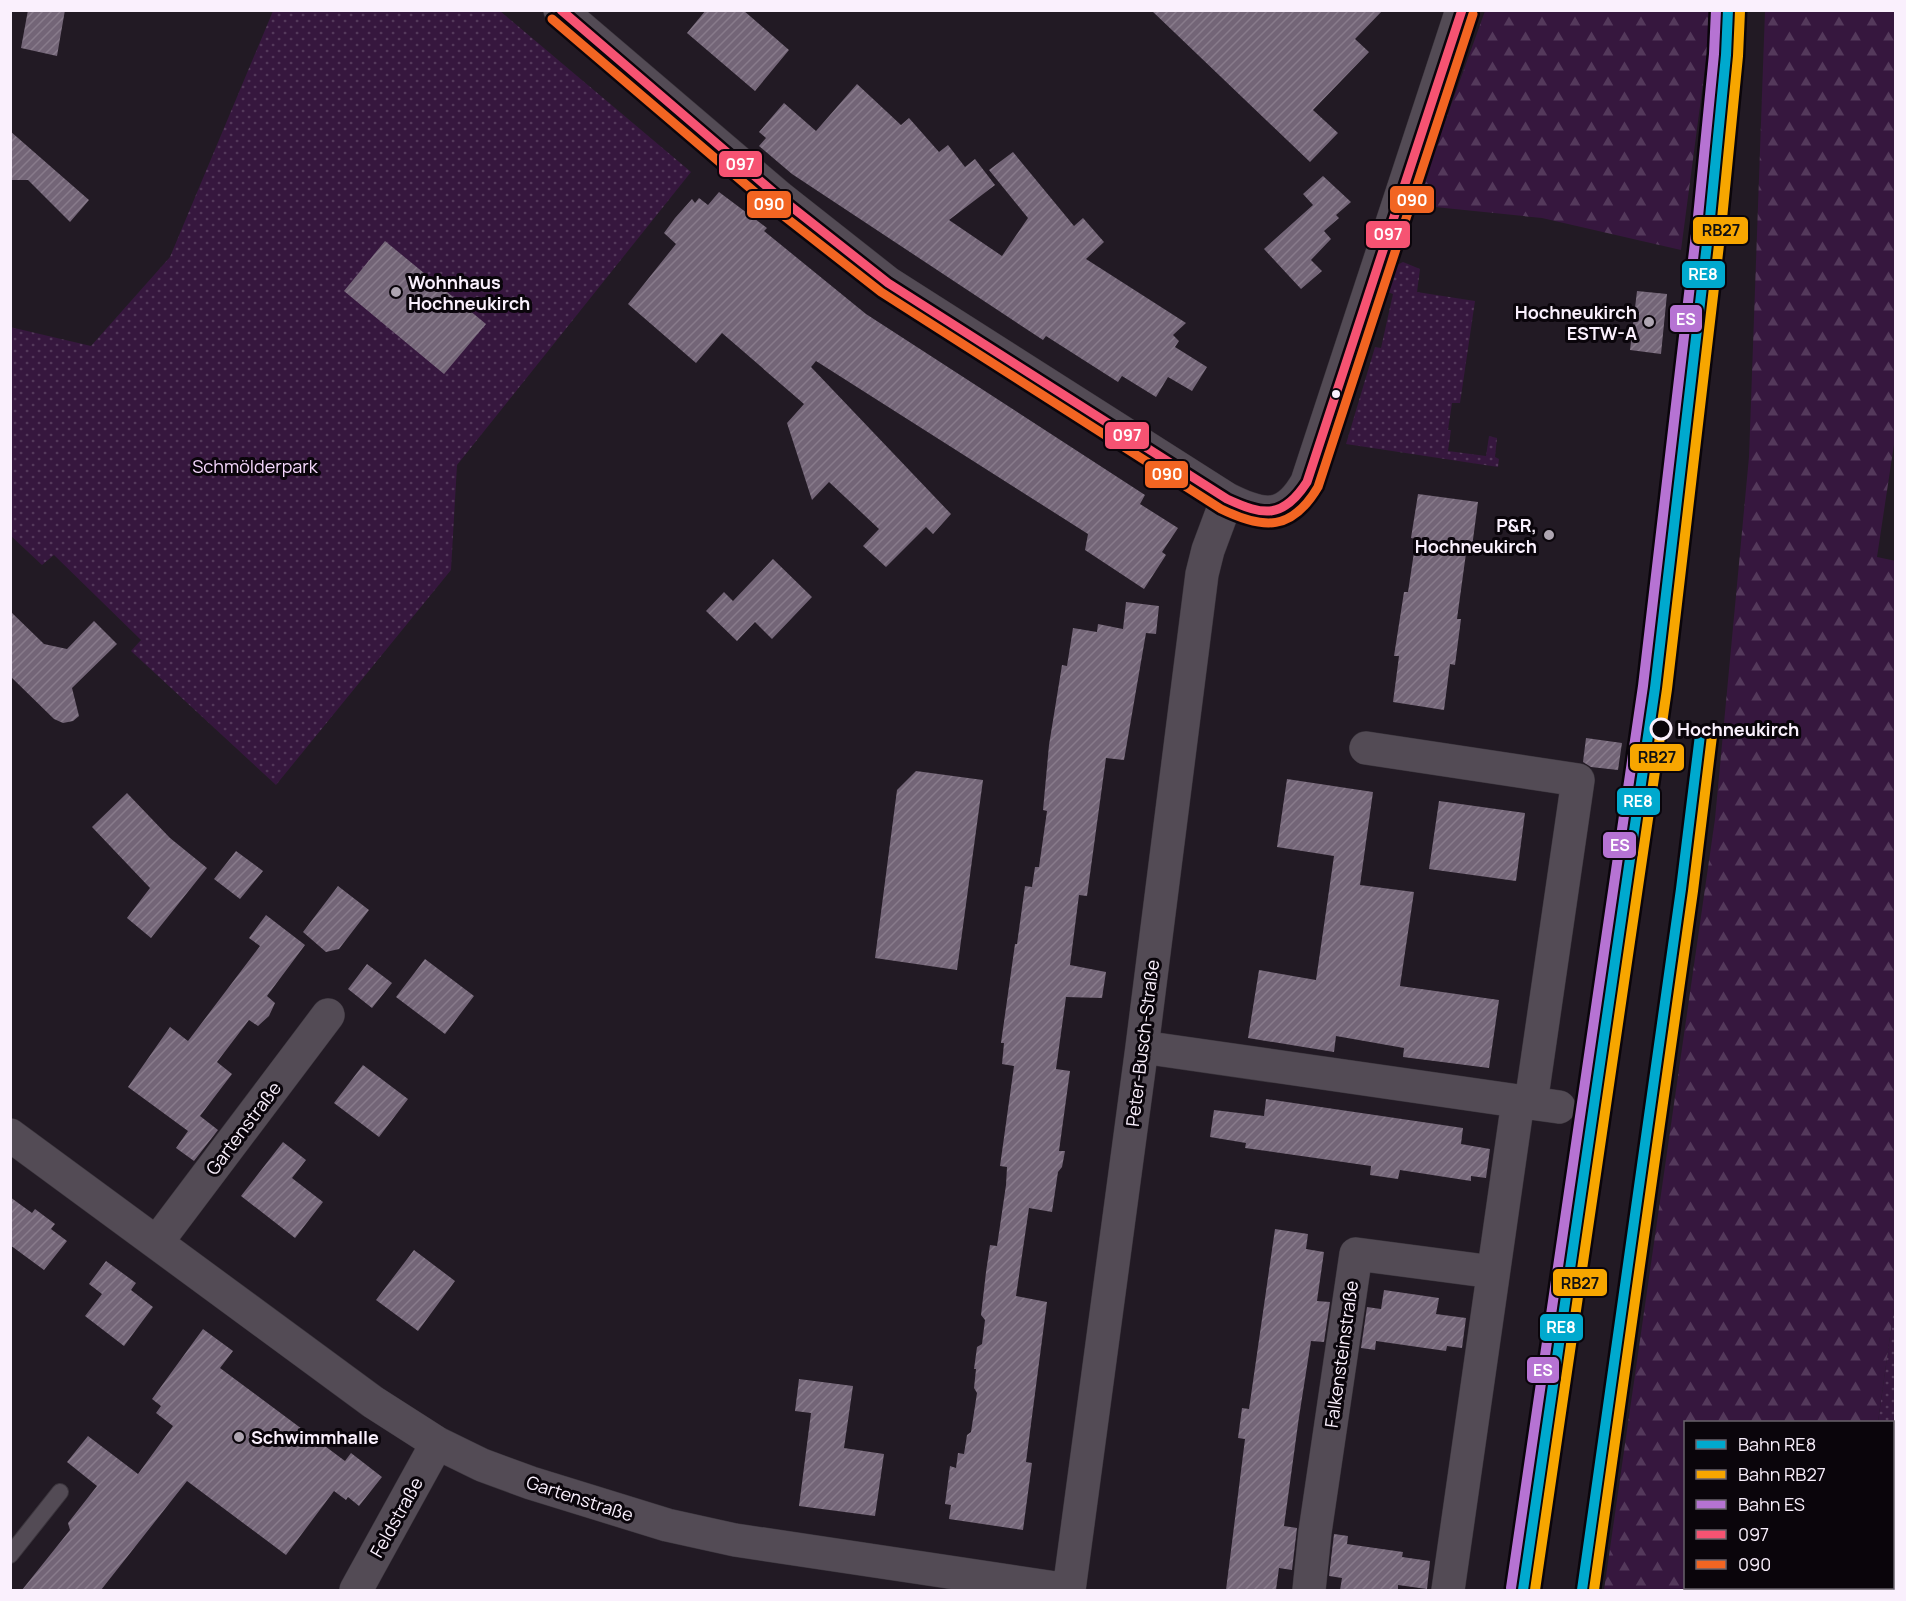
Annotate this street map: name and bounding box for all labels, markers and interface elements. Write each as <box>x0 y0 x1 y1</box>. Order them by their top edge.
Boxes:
line badge: 097 <box>718 150 763 178</box>
text: 097 <box>726 153 754 175</box>
line badge: 090 <box>1389 185 1435 214</box>
text: 090 <box>1397 189 1428 211</box>
line badge: 090 <box>746 190 792 219</box>
text: 090 <box>754 193 785 215</box>
line badge: RB27 <box>1692 216 1749 245</box>
text: RB27 <box>1702 219 1740 241</box>
line badge: 097 <box>1365 220 1411 249</box>
text: 097 <box>1374 223 1402 245</box>
line badge: RE8 <box>1681 260 1726 289</box>
text: RE8 <box>1688 263 1718 285</box>
place label: Wohnhaus Hochneukirch <box>408 270 530 315</box>
marker: Wohnhaus Hochneukirch <box>389 285 403 299</box>
place label: Hochneukirch ESTW-A <box>1515 300 1637 345</box>
line badge: ES <box>1669 304 1703 333</box>
text: ES <box>1676 308 1696 330</box>
marker: Hochneukirch ESTW-A <box>1642 315 1656 329</box>
unlabelled marker <box>1330 388 1342 400</box>
line badge: 097 <box>1104 421 1150 450</box>
text: 097 <box>1113 424 1141 446</box>
park label: Schmölderpark <box>192 454 319 478</box>
line badge: 090 <box>1144 460 1189 489</box>
text: 090 <box>1152 463 1183 485</box>
place label: P&R, Hochneukirch <box>1415 513 1537 558</box>
marker: P&R, Hochneukirch <box>1542 528 1556 542</box>
place label: Hochneukirch <box>1677 717 1799 741</box>
marker: Hochneukirch <box>1650 718 1672 740</box>
line badge: RB27 <box>1629 743 1685 772</box>
text: RB27 <box>1638 746 1676 768</box>
line badge: RE8 <box>1616 787 1661 816</box>
text: RE8 <box>1623 790 1653 812</box>
line badge: ES <box>1602 831 1637 859</box>
text: ES <box>1610 834 1630 856</box>
street label: Peter-Busch-Straße <box>1120 958 1164 1128</box>
street label: Gartenstraße <box>200 1076 286 1180</box>
line badge: RB27 <box>1552 1268 1608 1297</box>
text: RB27 <box>1561 1272 1599 1294</box>
street label: Falkensteinstraße <box>1319 1279 1363 1429</box>
line badge: RE8 <box>1539 1313 1584 1342</box>
text: RE8 <box>1546 1316 1576 1338</box>
line badge: ES <box>1526 1356 1560 1384</box>
text: ES <box>1533 1359 1553 1381</box>
legend <box>1684 1421 1894 1589</box>
place label: Schwimmhalle <box>251 1425 379 1449</box>
marker: Schwimmhalle <box>232 1430 246 1444</box>
text: Bahn RE8 <box>1738 1432 1816 1456</box>
text: Bahn RB27 <box>1738 1462 1826 1486</box>
street label: Gartenstraße <box>523 1469 637 1527</box>
street label: Feldstraße <box>364 1473 428 1561</box>
text: Bahn ES <box>1738 1492 1805 1516</box>
text: 097 <box>1738 1522 1769 1546</box>
text: 090 <box>1738 1552 1771 1576</box>

